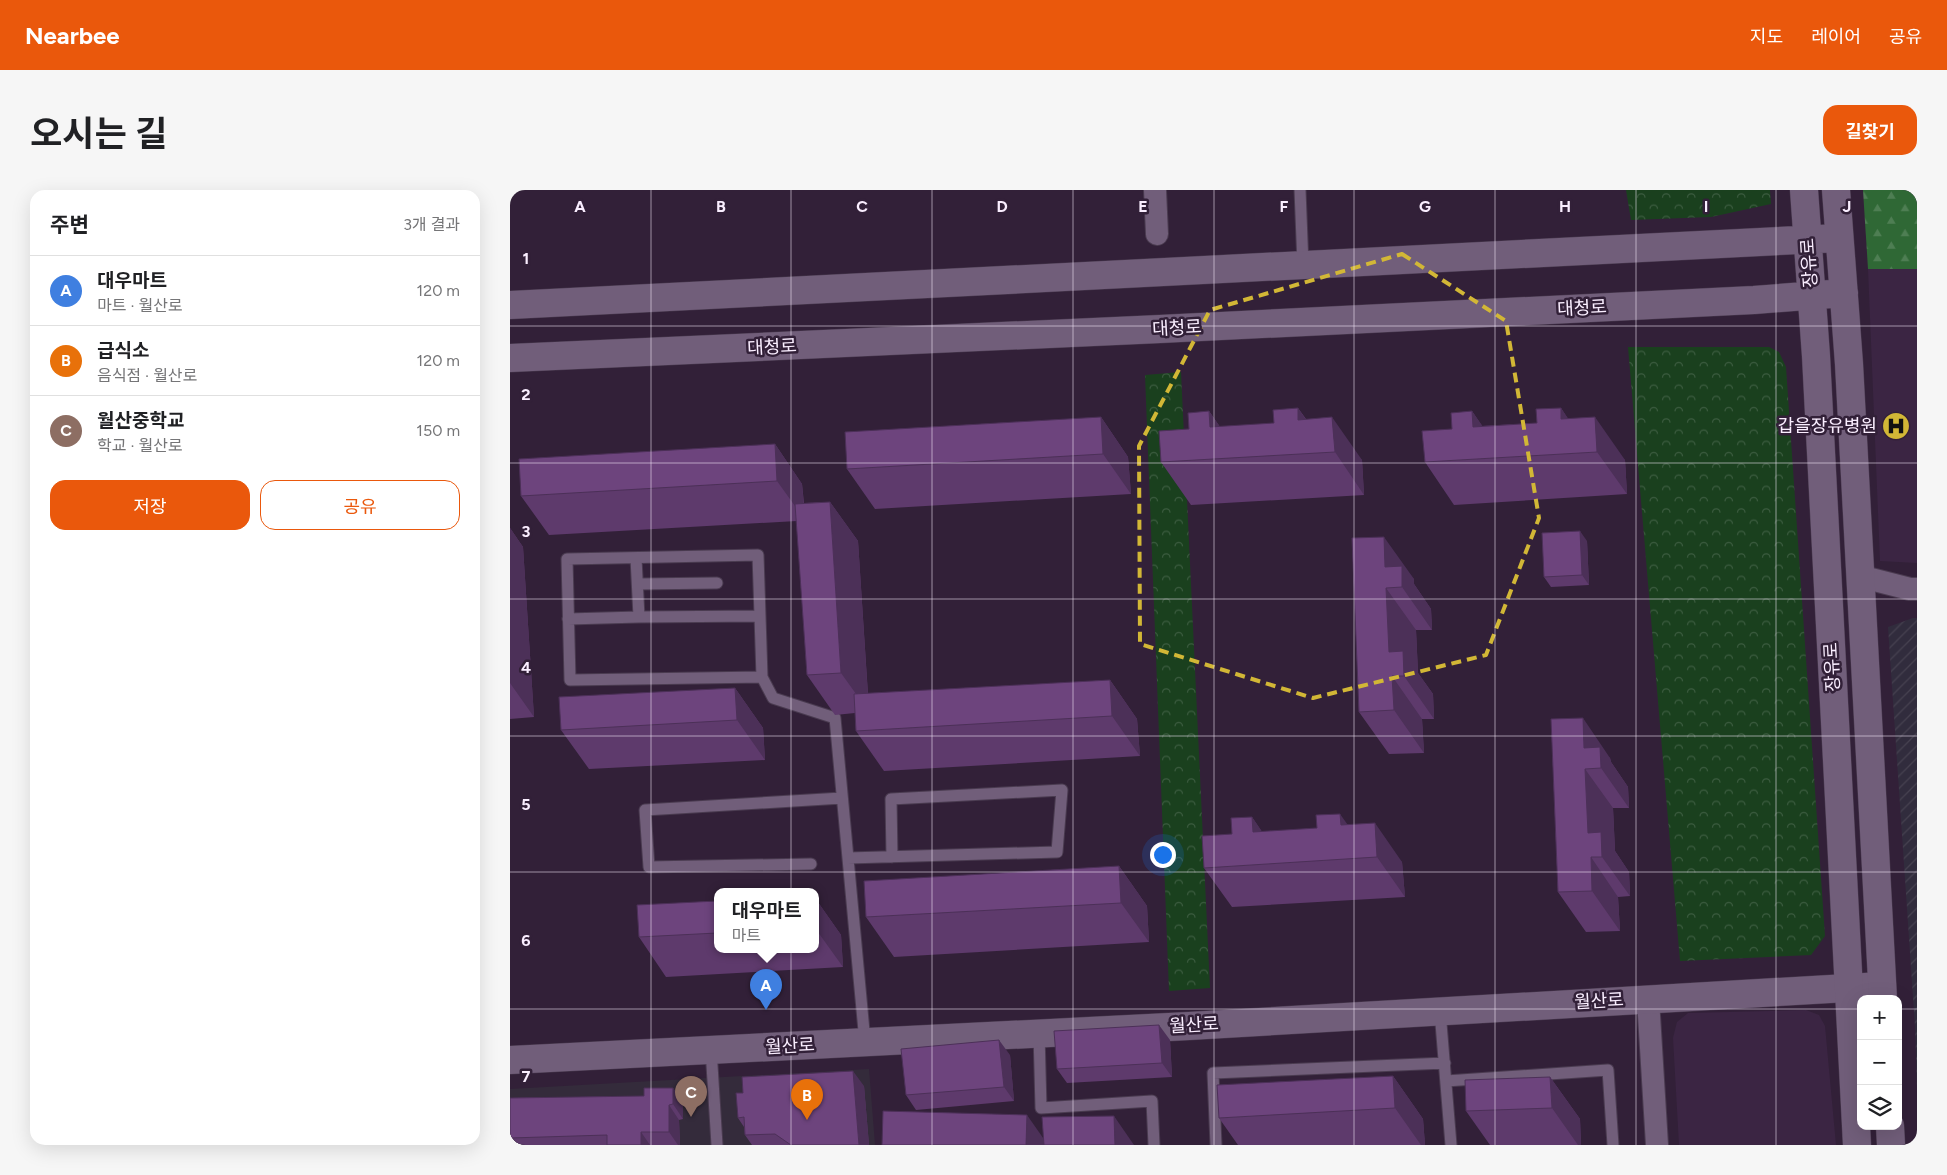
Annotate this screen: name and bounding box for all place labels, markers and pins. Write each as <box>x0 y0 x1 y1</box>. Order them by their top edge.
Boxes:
hospital icon: 갑을장유병원 <box>1881 411 1911 441</box>
place label: 갑을장유병원 <box>1778 415 1877 437</box>
pin: A <box>750 969 782 1010</box>
pin: C <box>675 1076 707 1117</box>
pin: B <box>791 1079 823 1120</box>

